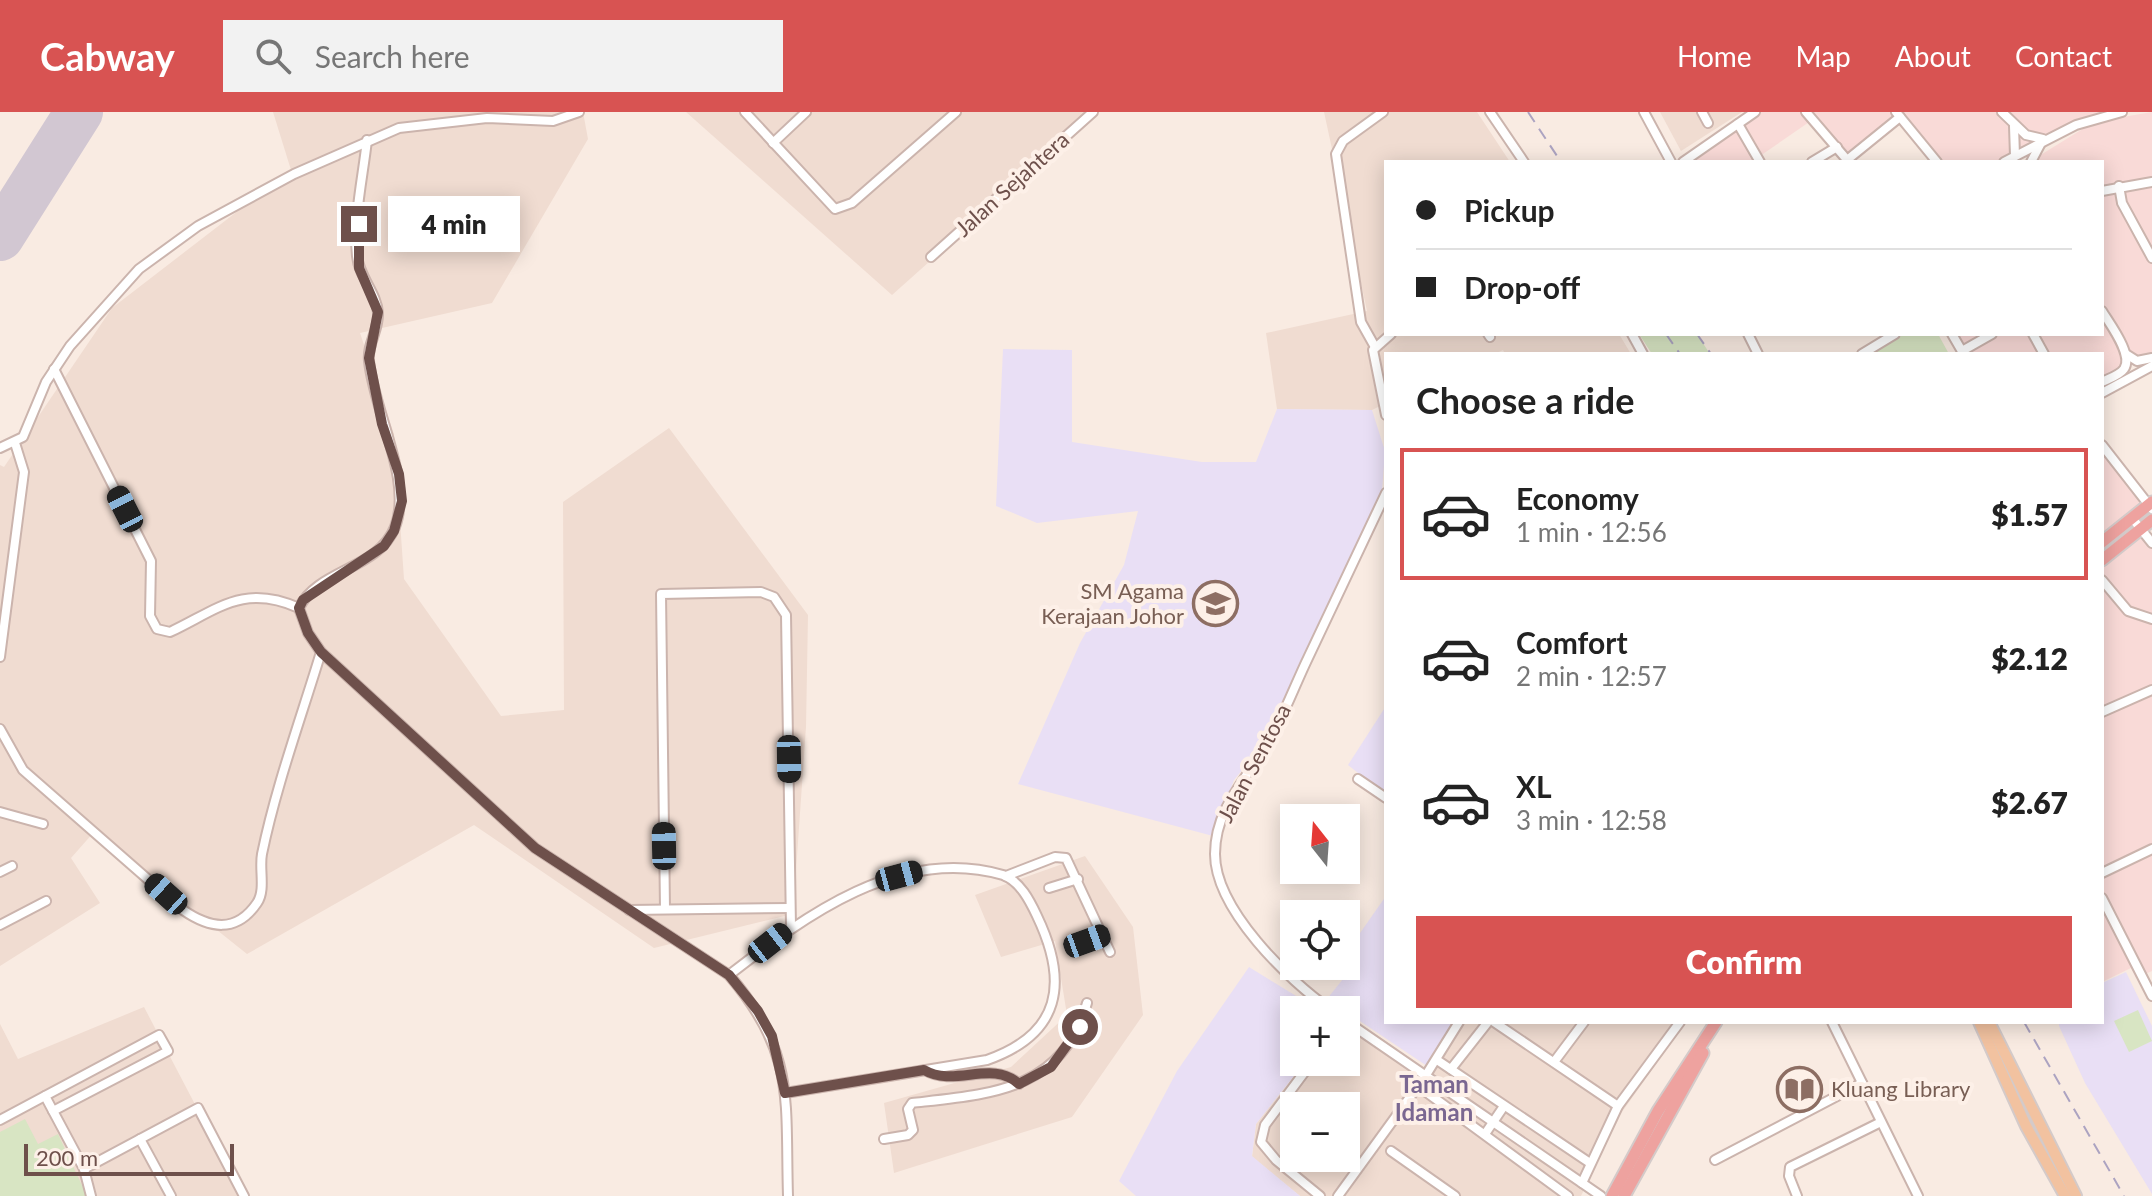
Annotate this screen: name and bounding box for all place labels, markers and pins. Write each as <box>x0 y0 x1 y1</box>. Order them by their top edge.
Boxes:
place label: SM Agama Kerajaan Johor <box>1041 577 1184 629</box>
school or university icon: SM Agama Kerajaan Johor <box>1191 580 1239 628</box>
library icon: Kluang Library <box>1776 1065 1824 1113</box>
place label: Kluang Library <box>1831 1075 1971 1102</box>

